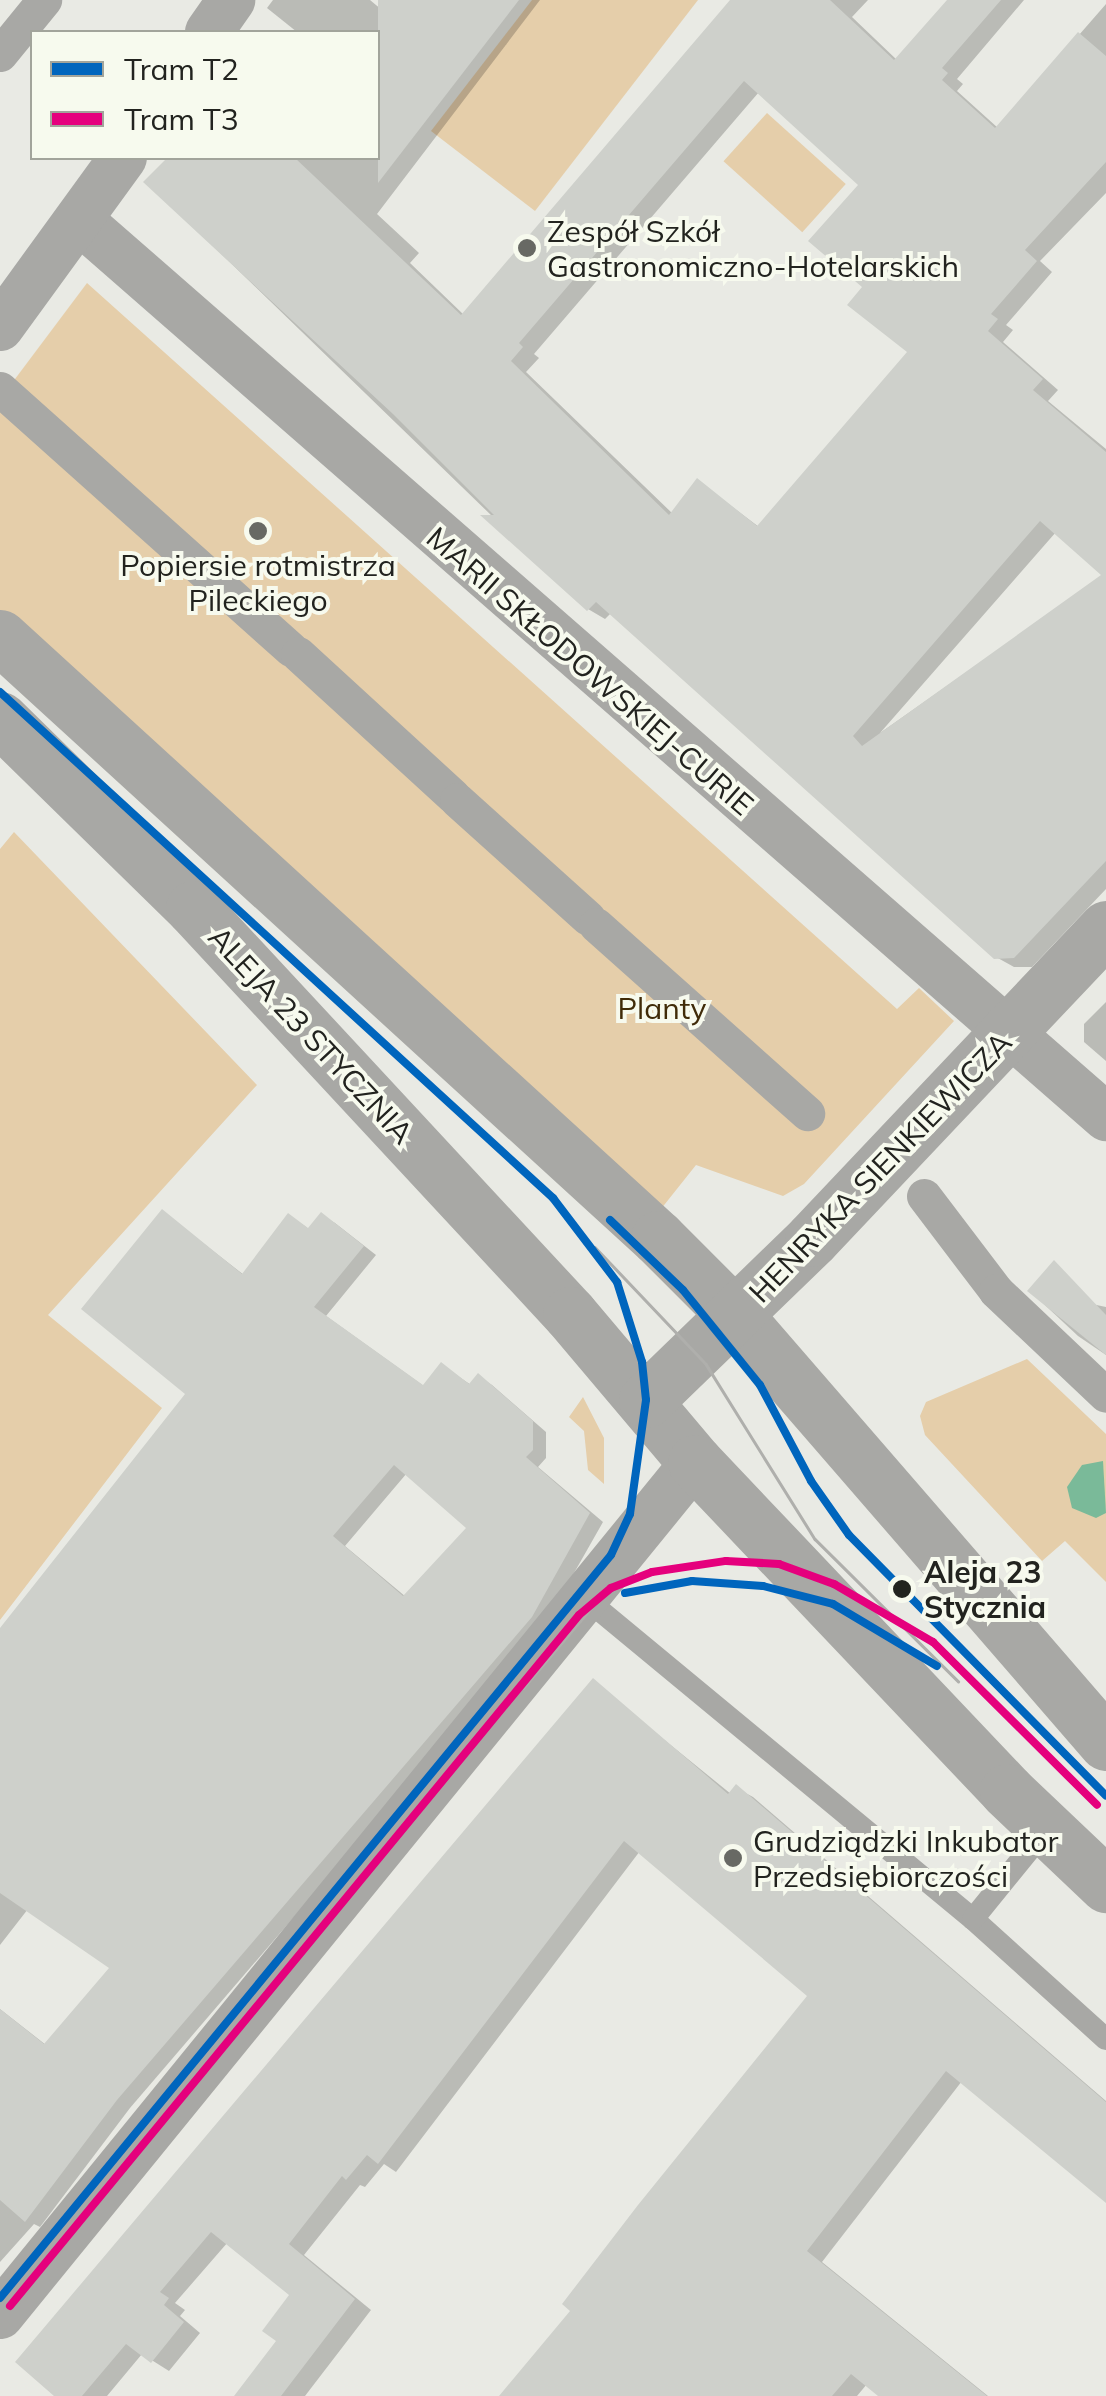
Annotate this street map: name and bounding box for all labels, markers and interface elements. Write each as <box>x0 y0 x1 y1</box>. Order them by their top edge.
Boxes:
legend <box>30 30 380 160</box>
text: Tram T2 <box>124 50 239 88</box>
text: Tram T3 <box>124 100 239 138</box>
place label: Zespół Szkół Gastronomiczno-Hotelarskich <box>547 213 959 284</box>
marker: Zespół Szkół Gastronomiczno-Hotelarskich <box>516 237 538 259</box>
street label: MARII SKŁODOWSKIEJ-CURIE <box>419 519 761 823</box>
marker: Popiersie rotmistrza Pileckiego <box>247 520 269 542</box>
place label: Popiersie rotmistrza Pileckiego <box>120 547 396 618</box>
street label: ALEJA 23 STYCZNIA <box>201 919 421 1151</box>
park label: Planty <box>618 990 706 1026</box>
street label: HENRYKA SIENKIEWICZA <box>741 1024 1019 1310</box>
place label: Aleja 23 Stycznia <box>924 1554 1046 1624</box>
marker: Aleja 23 Stycznia <box>889 1576 915 1602</box>
place label: Grudziądzki Inkubator Przedsiębiorczości <box>753 1823 1058 1894</box>
marker: Grudziądzki Inkubator Przedsiębiorczości <box>722 1847 744 1869</box>

